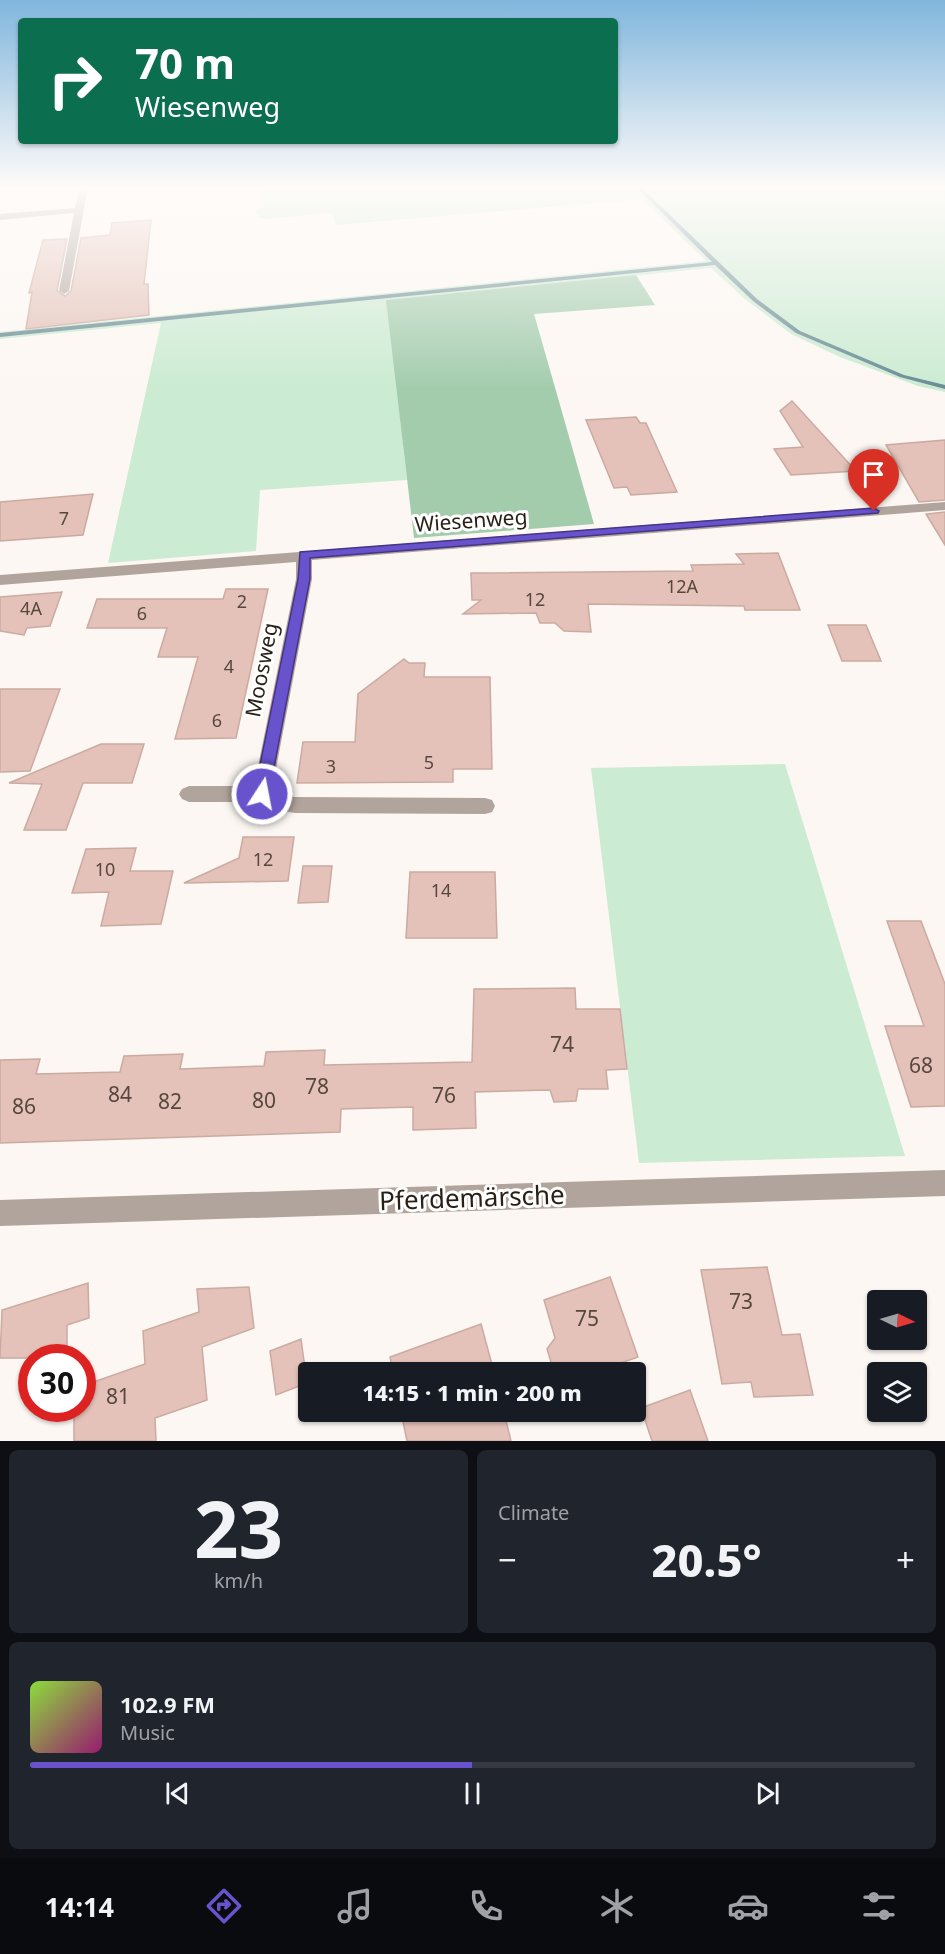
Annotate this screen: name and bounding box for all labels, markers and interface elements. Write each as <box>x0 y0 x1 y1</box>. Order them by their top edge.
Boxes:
text: 70 m <box>135 34 235 91</box>
icon: right <box>36 42 114 120</box>
text: Wiesenweg <box>135 88 280 125</box>
pin <box>848 449 899 511</box>
icon: arrive <box>857 458 890 491</box>
street label: Wiesenweg <box>414 502 528 538</box>
house number: 7 <box>59 506 69 530</box>
house number: 12A <box>666 574 699 598</box>
house number: 12 <box>525 587 545 611</box>
house number: 2 <box>237 589 247 613</box>
house number: 4A <box>20 596 42 620</box>
house number: 6 <box>137 601 147 625</box>
street label: Moosweg <box>238 620 284 719</box>
house number: 4 <box>224 654 234 678</box>
house number: 6 <box>212 708 222 732</box>
house number: 5 <box>424 750 434 774</box>
house number: 3 <box>326 754 336 778</box>
position arrow <box>230 762 294 826</box>
house number: 12 <box>253 847 273 871</box>
house number: 10 <box>95 857 115 881</box>
house number: 14 <box>431 878 451 902</box>
house number: 74 <box>550 1030 574 1058</box>
house number: 68 <box>909 1051 933 1079</box>
house number: 78 <box>305 1072 329 1100</box>
house number: 84 <box>108 1080 132 1108</box>
house number: 76 <box>432 1081 456 1109</box>
house number: 80 <box>252 1086 276 1114</box>
house number: 82 <box>158 1087 182 1115</box>
house number: 86 <box>12 1092 36 1120</box>
street label: Pferdemärsche <box>379 1176 565 1218</box>
house number: 73 <box>729 1287 753 1315</box>
north arrow <box>867 1290 927 1350</box>
map controls <box>867 1290 927 1422</box>
house number: 75 <box>575 1304 599 1332</box>
speed limit sign: 30 <box>18 1344 96 1422</box>
button: layers <box>867 1362 927 1422</box>
text: 14:15 · 1 min · 200 m <box>362 1377 582 1407</box>
house number: 81 <box>106 1382 130 1410</box>
text: 23 <box>194 1475 283 1581</box>
text: Climate <box>498 1499 569 1526</box>
text: 20.5° <box>652 1529 761 1590</box>
text: − <box>498 1537 517 1582</box>
text: + <box>896 1537 915 1582</box>
text: km/h <box>214 1567 263 1594</box>
text: 102.9 FM <box>120 1689 215 1719</box>
text: Music <box>120 1719 175 1746</box>
icon: previous <box>161 1777 194 1810</box>
icon: pause <box>456 1777 489 1810</box>
icon: next <box>751 1777 784 1810</box>
icon: directions <box>203 1885 245 1927</box>
icon: music <box>334 1885 376 1927</box>
icon: phone <box>465 1885 507 1927</box>
icon: climate <box>596 1885 638 1927</box>
icon: car <box>727 1885 769 1927</box>
icon: filters <box>858 1885 900 1927</box>
text: 14:14 <box>45 1888 114 1925</box>

